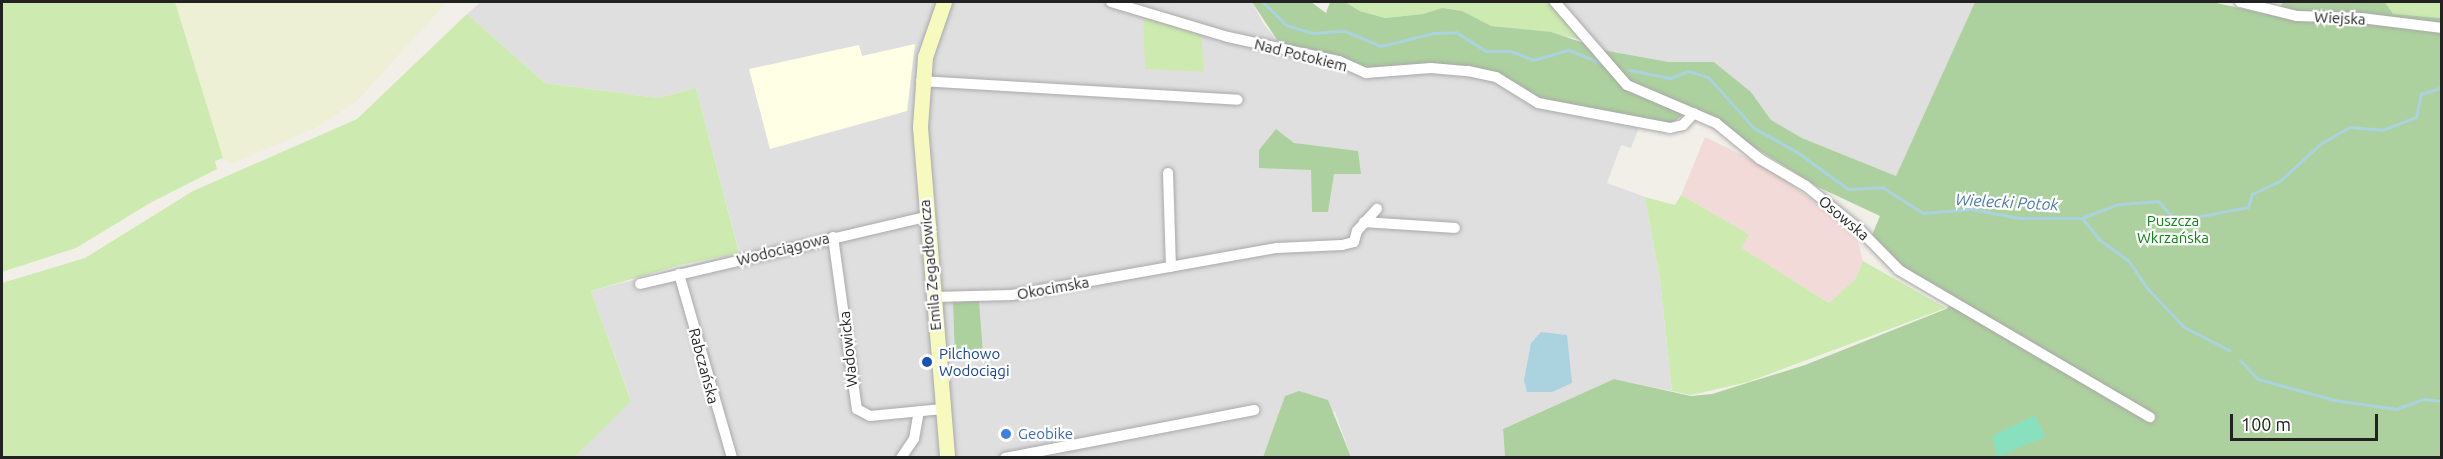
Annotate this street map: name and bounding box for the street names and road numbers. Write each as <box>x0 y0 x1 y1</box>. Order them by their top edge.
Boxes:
street label: Wiejska <box>2314 8 2366 28</box>
street label: Nad Potokiem <box>1253 35 1349 75</box>
street label: Osowska <box>1815 192 1873 244</box>
street label: Emila Zegadłowicza <box>915 199 945 331</box>
street label: Wodociągowa <box>735 229 831 269</box>
street label: Okocimska <box>1015 273 1091 303</box>
street label: Wadowicka <box>835 310 861 388</box>
street label: Rabczańska <box>685 326 723 406</box>

